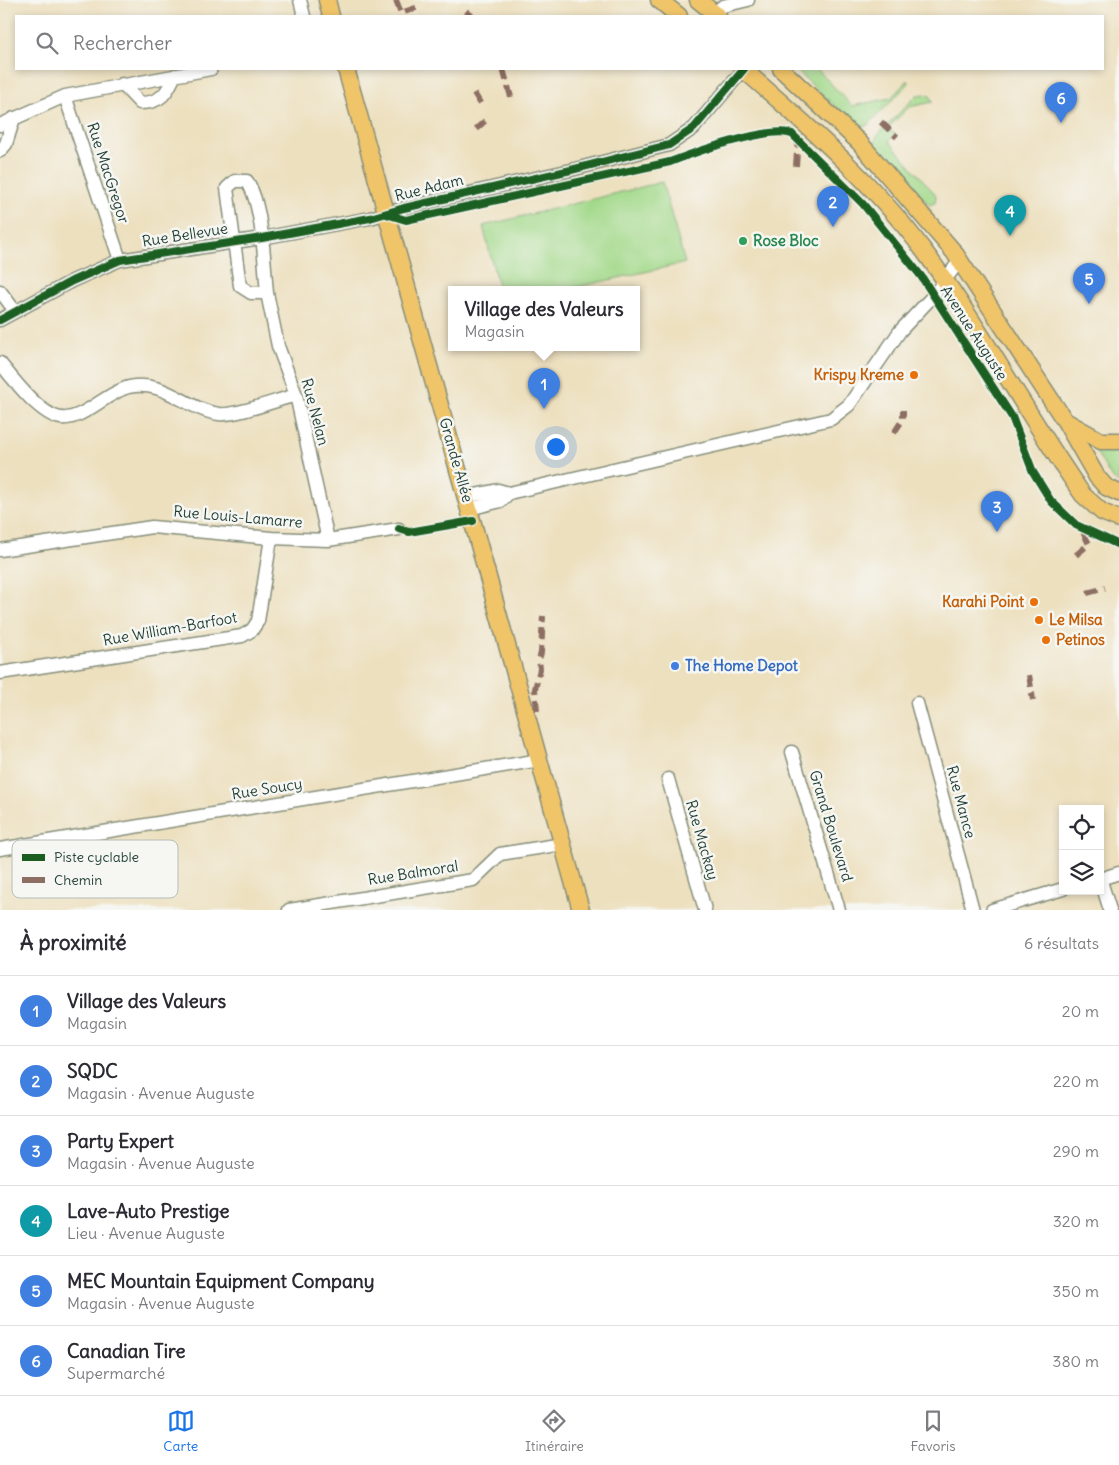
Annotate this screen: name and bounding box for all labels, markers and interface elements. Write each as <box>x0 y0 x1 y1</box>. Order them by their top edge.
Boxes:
search box <box>15 15 1104 70</box>
icon: search <box>33 29 61 57</box>
text: Rechercher <box>73 31 172 55</box>
pin: 6 <box>1045 82 1077 123</box>
street label: Rue MacGregor <box>83 120 134 226</box>
street label: Rue Adam <box>393 170 465 205</box>
pin: 2 <box>817 186 849 227</box>
pin: 4 <box>994 195 1026 236</box>
street label: Rue Bellevue <box>141 218 229 251</box>
place label: Rose Bloc <box>753 231 819 250</box>
marker: Rose Bloc <box>737 235 749 247</box>
pin: 5 <box>1073 263 1105 304</box>
street label: Avenue Auguste <box>937 282 1012 384</box>
popup <box>448 286 640 351</box>
text: Village des Valeurs <box>464 297 624 321</box>
text: Magasin <box>464 321 525 341</box>
place label: Krispy Kreme <box>814 365 904 385</box>
pin: 1 <box>528 368 560 409</box>
marker: Krispy Kreme <box>908 369 920 381</box>
street label: Rue Nelan <box>297 376 334 448</box>
street label: Grande Allée <box>435 415 478 504</box>
your location <box>543 434 569 460</box>
pin: 3 <box>981 491 1013 532</box>
street label: Rue Louis-Lamarre <box>173 501 303 532</box>
place label: Karahi Point <box>942 592 1025 611</box>
marker: Karahi Point <box>1028 596 1040 608</box>
street label: Rue William-Barfoot <box>101 607 238 650</box>
place label: Le Milsa <box>1049 610 1103 629</box>
marker: Le Milsa <box>1033 614 1045 626</box>
place label: Petinos <box>1056 630 1105 649</box>
marker: Petinos <box>1040 634 1052 646</box>
place label: The Home Depot <box>685 656 799 676</box>
marker: The Home Depot <box>669 660 681 672</box>
street label: Rue Mance <box>943 763 980 840</box>
street label: Grand Boulevard <box>806 768 857 884</box>
street label: Rue Soucy <box>230 774 304 803</box>
street label: Rue Mackay <box>682 798 723 882</box>
map controls <box>1059 805 1104 895</box>
button: locate <box>1059 805 1104 850</box>
legend <box>12 840 178 898</box>
text: Piste cyclable <box>54 848 139 866</box>
button: layers <box>1059 850 1104 895</box>
street label: Rue Balmoral <box>366 856 459 889</box>
text: Chemin <box>54 871 102 889</box>
text: À proximité <box>20 929 127 956</box>
text: 6 résultats <box>1024 933 1099 953</box>
text: Village des Valeurs <box>67 989 226 1013</box>
text: 1 <box>33 1001 39 1021</box>
text: 20 m <box>1062 1001 1099 1021</box>
text: Magasin <box>67 1013 127 1033</box>
text: SQDC <box>67 1059 118 1083</box>
text: 2 <box>32 1071 40 1091</box>
text: 220 m <box>1053 1071 1099 1091</box>
text: Magasin · Avenue Auguste <box>67 1083 255 1103</box>
text: Party Expert <box>67 1129 174 1153</box>
text: 3 <box>31 1141 41 1161</box>
text: 290 m <box>1053 1141 1099 1161</box>
text: Magasin · Avenue Auguste <box>67 1153 255 1173</box>
text: Lave-Auto Prestige <box>67 1199 230 1223</box>
text: 4 <box>31 1211 41 1231</box>
text: 320 m <box>1053 1211 1099 1231</box>
text: Lieu · Avenue Auguste <box>67 1223 225 1243</box>
text: MEC Mountain Equipment Company <box>67 1269 375 1293</box>
text: 5 <box>31 1281 41 1301</box>
text: 350 m <box>1052 1281 1099 1301</box>
text: Magasin · Avenue Auguste <box>67 1293 255 1313</box>
text: Canadian Tire <box>67 1339 185 1363</box>
text: 6 <box>31 1351 41 1371</box>
text: 380 m <box>1052 1351 1099 1371</box>
text: Supermarché <box>67 1363 165 1383</box>
tab: Carte <box>163 1407 198 1455</box>
tab: Itinéraire <box>525 1407 584 1455</box>
tab: Favoris <box>910 1407 956 1455</box>

